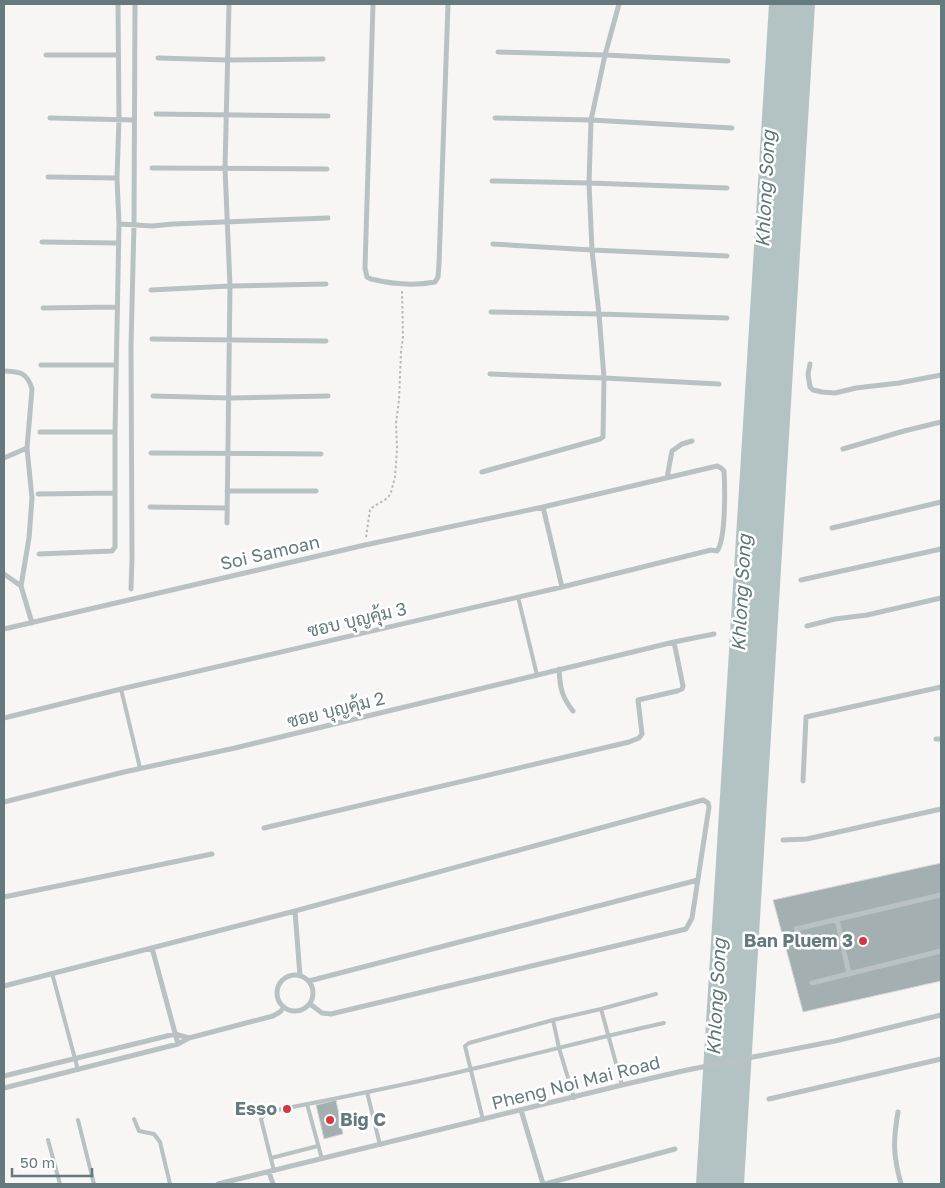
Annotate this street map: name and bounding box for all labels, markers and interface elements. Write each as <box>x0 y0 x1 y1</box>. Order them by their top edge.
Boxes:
water label: Khlong Song <box>750 129 779 248</box>
street label: Soi Samoan <box>218 530 322 574</box>
water label: Khlong Song <box>726 533 755 652</box>
street label: ซอบ บุญคุ้ม 3 <box>305 597 409 643</box>
street label: ซอย บุญคุ้ม 2 <box>285 686 387 734</box>
place label: Ban Pluem 3 <box>744 929 853 951</box>
marker: Ban Pluem 3 <box>857 935 869 947</box>
water label: Khlong Song <box>701 937 730 1056</box>
street label: Pheng Noi Mai Road <box>489 1050 662 1114</box>
place label: Esso <box>235 1097 277 1119</box>
marker: Esso <box>281 1103 293 1115</box>
place label: Big C <box>340 1108 386 1130</box>
marker: Big C <box>324 1114 336 1126</box>
scale bar <box>12 1146 92 1178</box>
text: 50 m <box>20 1153 55 1171</box>

